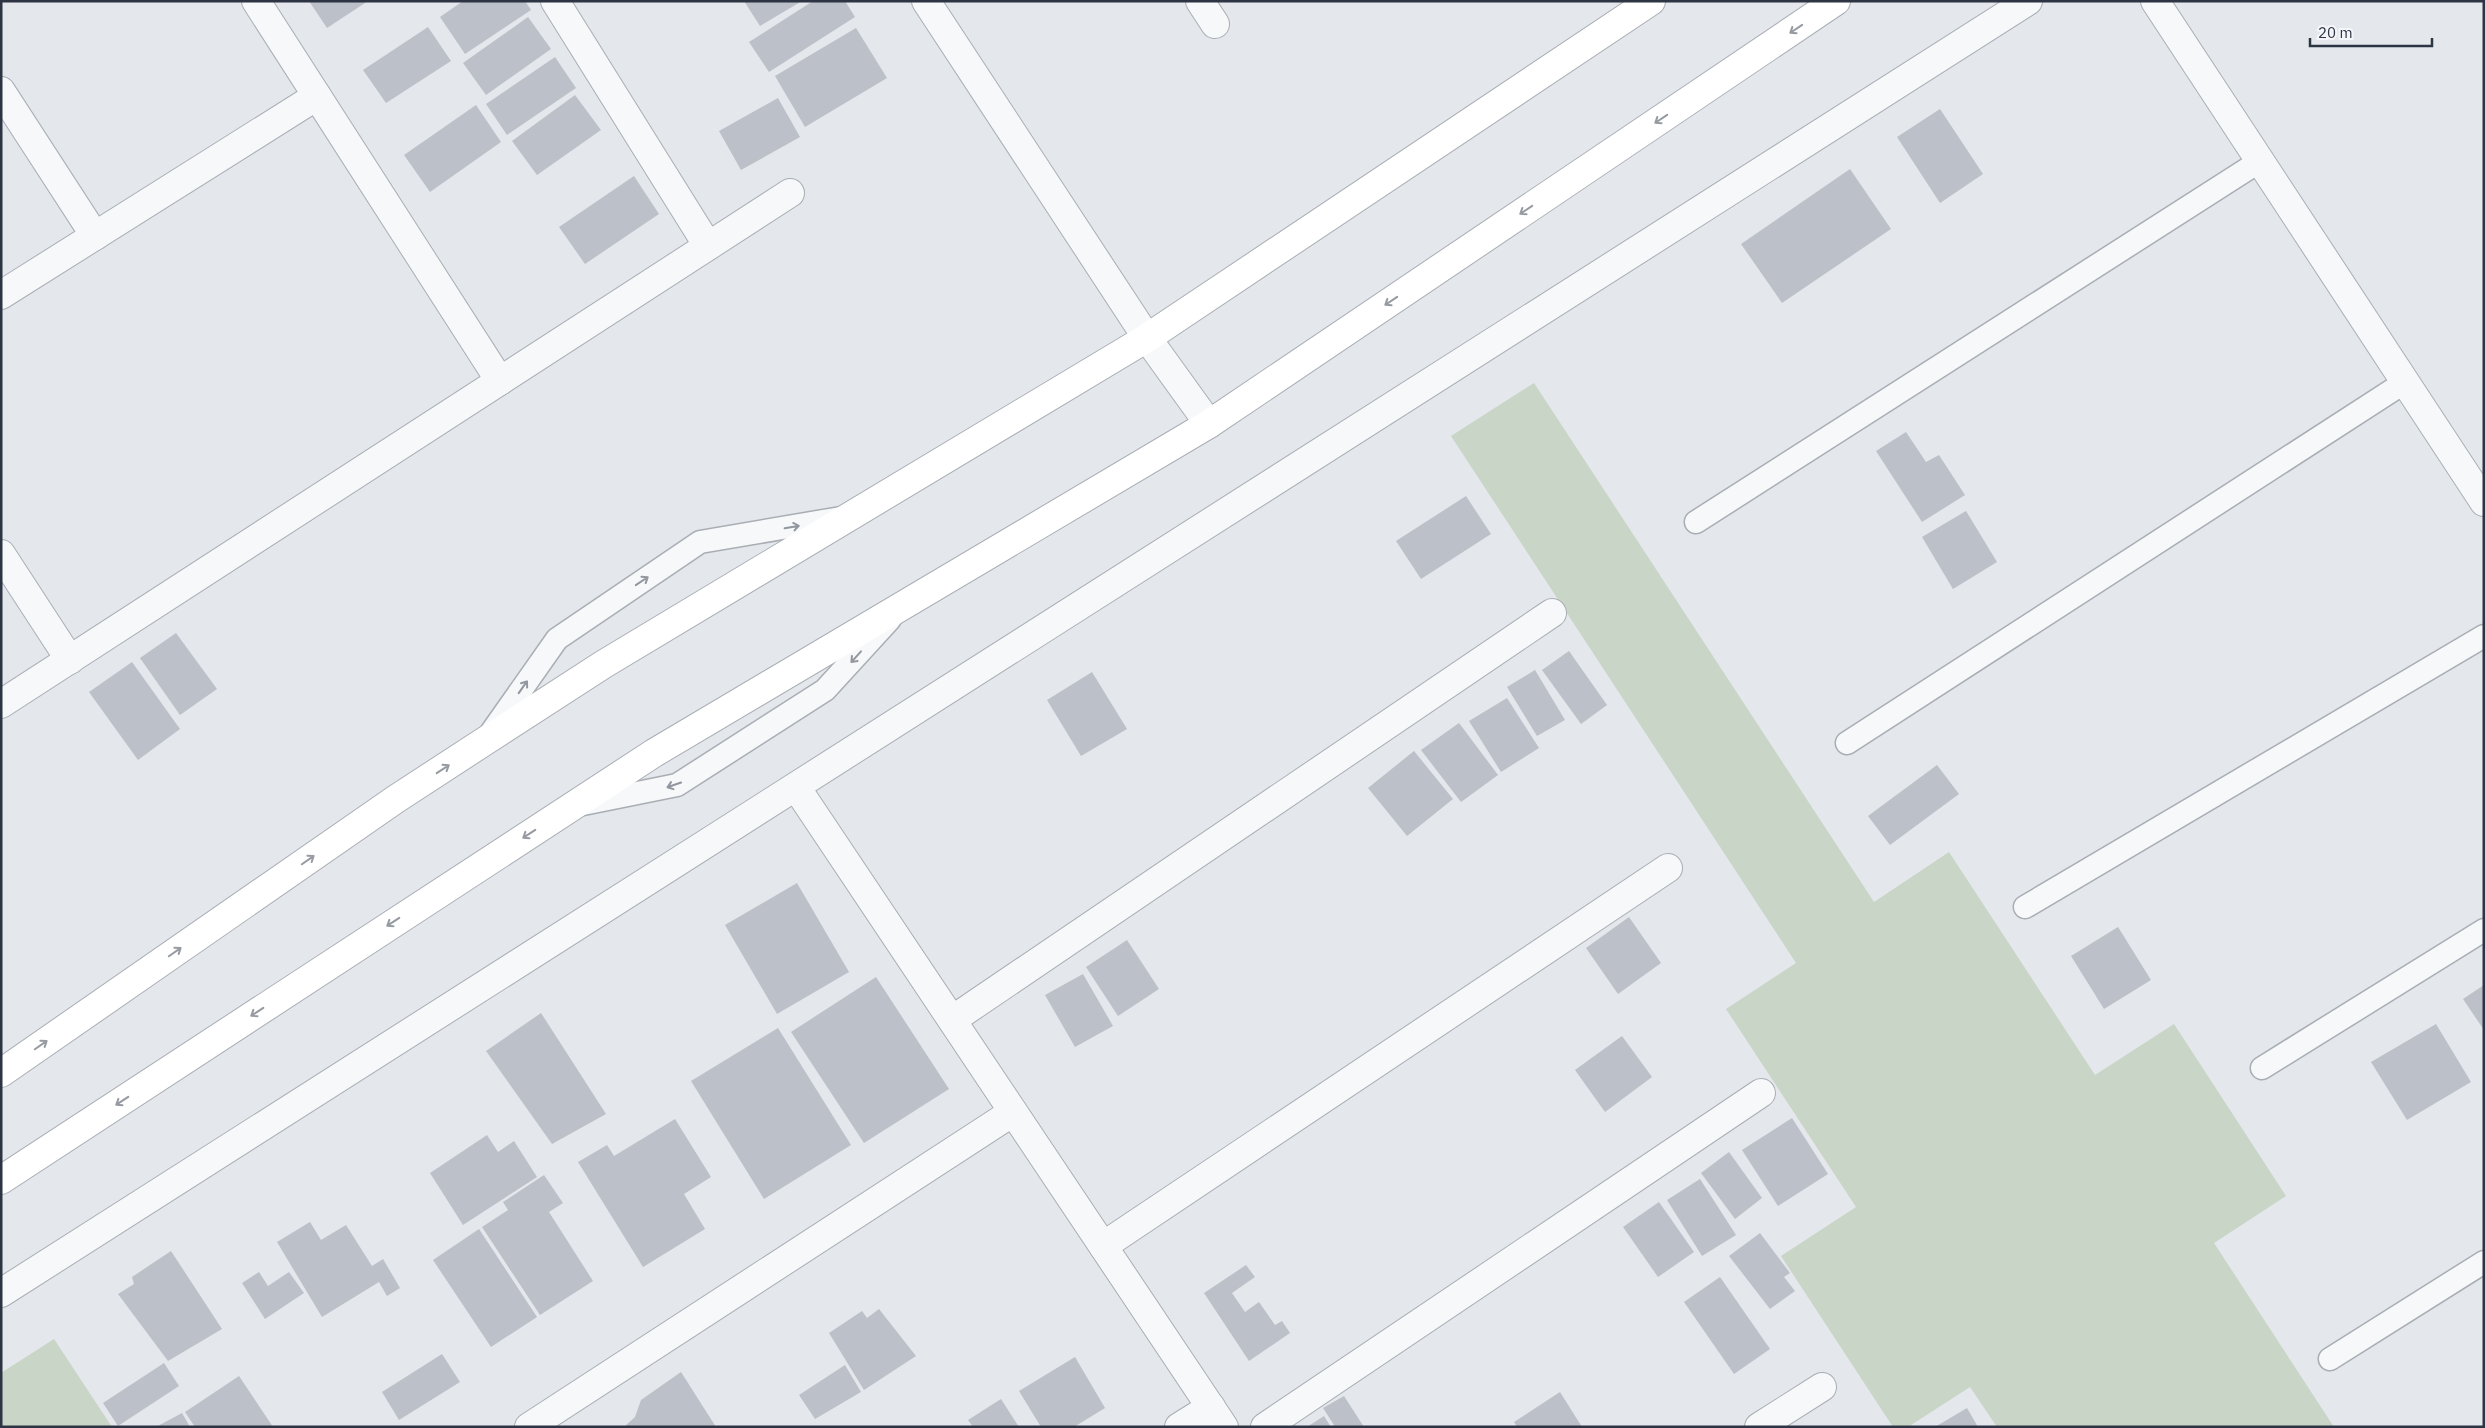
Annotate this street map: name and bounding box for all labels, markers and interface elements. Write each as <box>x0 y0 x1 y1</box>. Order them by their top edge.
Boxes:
scale bar <box>2310 15 2432 47</box>
text: 20 m <box>2318 23 2353 42</box>
one-way arrow <box>1789 24 1803 34</box>
one-way arrow <box>1654 114 1668 125</box>
one-way arrow <box>1519 205 1533 215</box>
one-way arrow <box>1385 296 1399 306</box>
one-way arrow <box>783 521 799 531</box>
one-way arrow <box>635 576 649 586</box>
one-way arrow <box>850 650 862 663</box>
one-way arrow <box>518 680 528 694</box>
one-way arrow <box>436 763 450 774</box>
one-way arrow <box>667 781 682 790</box>
one-way arrow <box>522 828 536 839</box>
one-way arrow <box>301 855 315 865</box>
one-way arrow <box>386 917 400 927</box>
one-way arrow <box>168 947 182 957</box>
one-way arrow <box>251 1007 265 1017</box>
one-way arrow <box>34 1040 48 1050</box>
one-way arrow <box>115 1096 129 1106</box>

